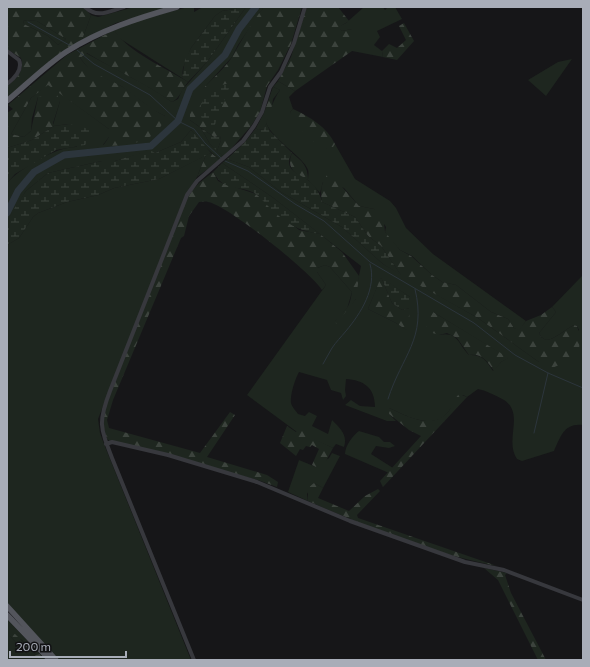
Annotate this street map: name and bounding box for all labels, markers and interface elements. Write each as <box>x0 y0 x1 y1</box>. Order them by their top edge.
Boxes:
scale bar <box>10 633 126 659</box>
text: 200 m <box>16 639 51 653</box>

